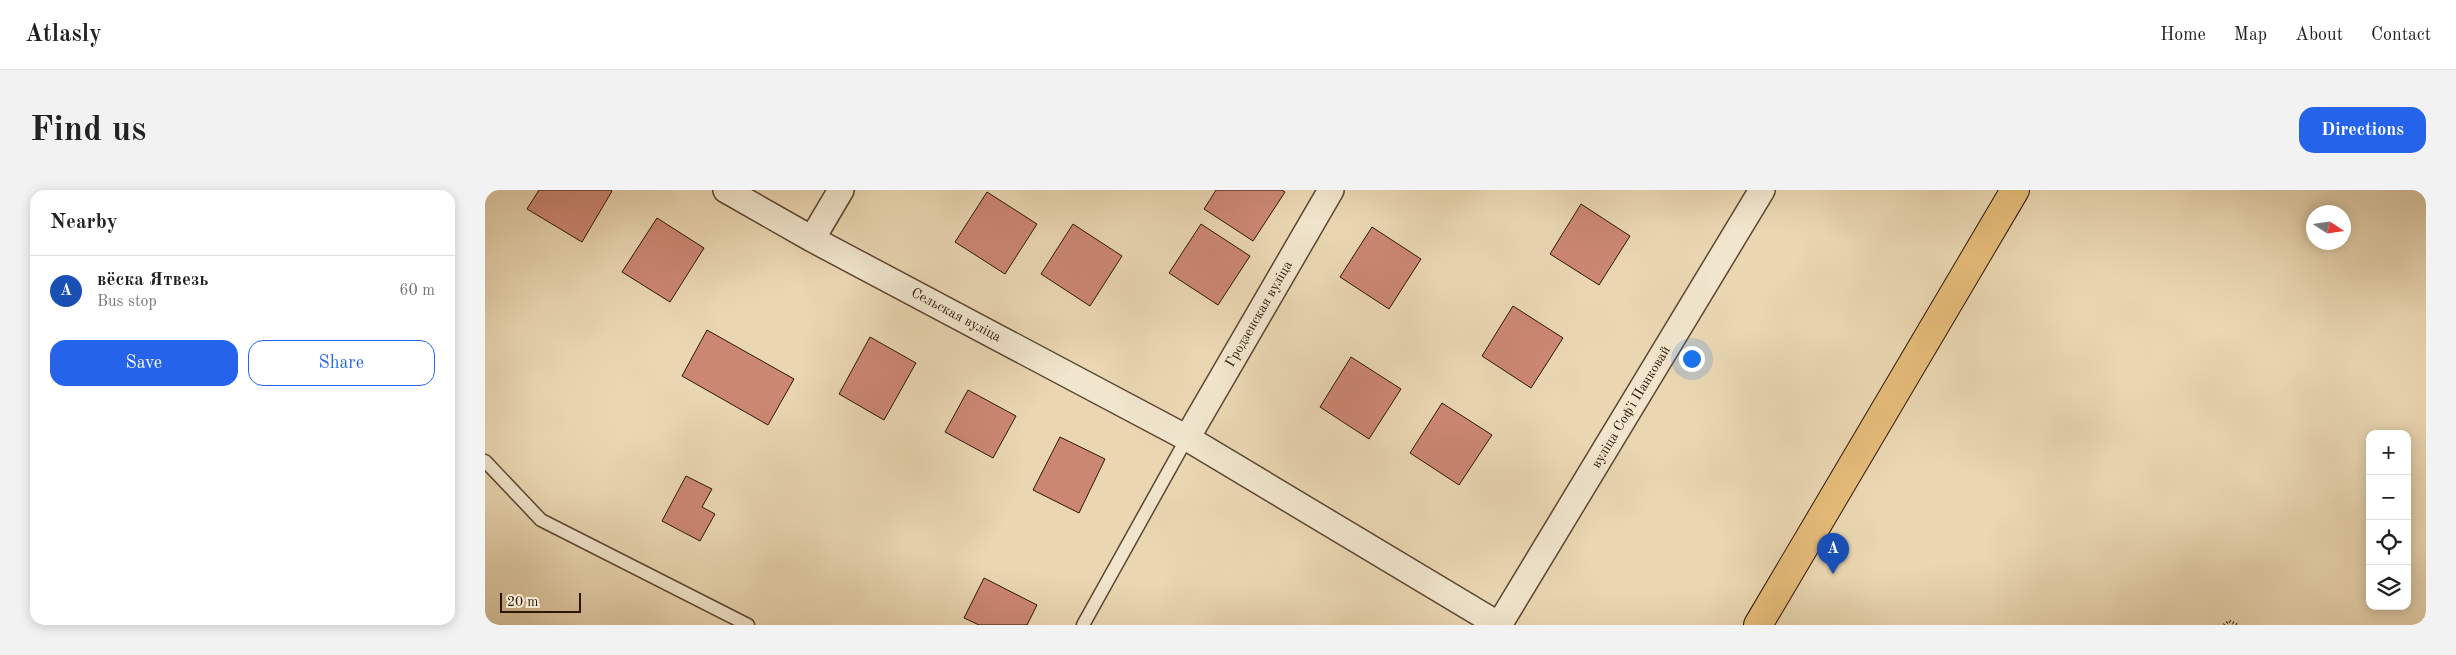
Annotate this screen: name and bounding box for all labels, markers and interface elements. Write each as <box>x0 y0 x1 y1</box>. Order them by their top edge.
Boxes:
text: Atlasly <box>25 23 102 47</box>
text: Home <box>2160 26 2206 44</box>
text: Map <box>2234 26 2267 44</box>
text: About <box>2295 26 2343 44</box>
text: Contact <box>2371 26 2431 44</box>
button: Directions <box>2299 107 2426 153</box>
text: Find us <box>30 113 146 148</box>
north arrow <box>2306 205 2351 250</box>
text: Nearby <box>50 212 118 233</box>
street label: Гродзенская вуліца <box>1223 258 1295 369</box>
text: вёска Ятвезь <box>97 271 208 290</box>
text: A <box>60 283 72 299</box>
text: 60 m <box>399 283 435 299</box>
street label: Сельская вуліца <box>909 285 1003 345</box>
text: Bus stop <box>97 294 157 310</box>
button: Save <box>50 340 238 386</box>
button: Share <box>248 340 435 386</box>
street label: вуліца Софʼі Панковай <box>1589 344 1674 471</box>
your location <box>1679 346 1705 372</box>
map controls <box>2366 430 2411 610</box>
button: + <box>2366 430 2411 475</box>
button: − <box>2366 475 2411 520</box>
button: locate <box>2366 520 2411 565</box>
pin: A <box>1817 533 1849 574</box>
button: layers <box>2366 565 2411 610</box>
scale bar <box>500 590 581 613</box>
text: 20 m <box>507 595 538 609</box>

